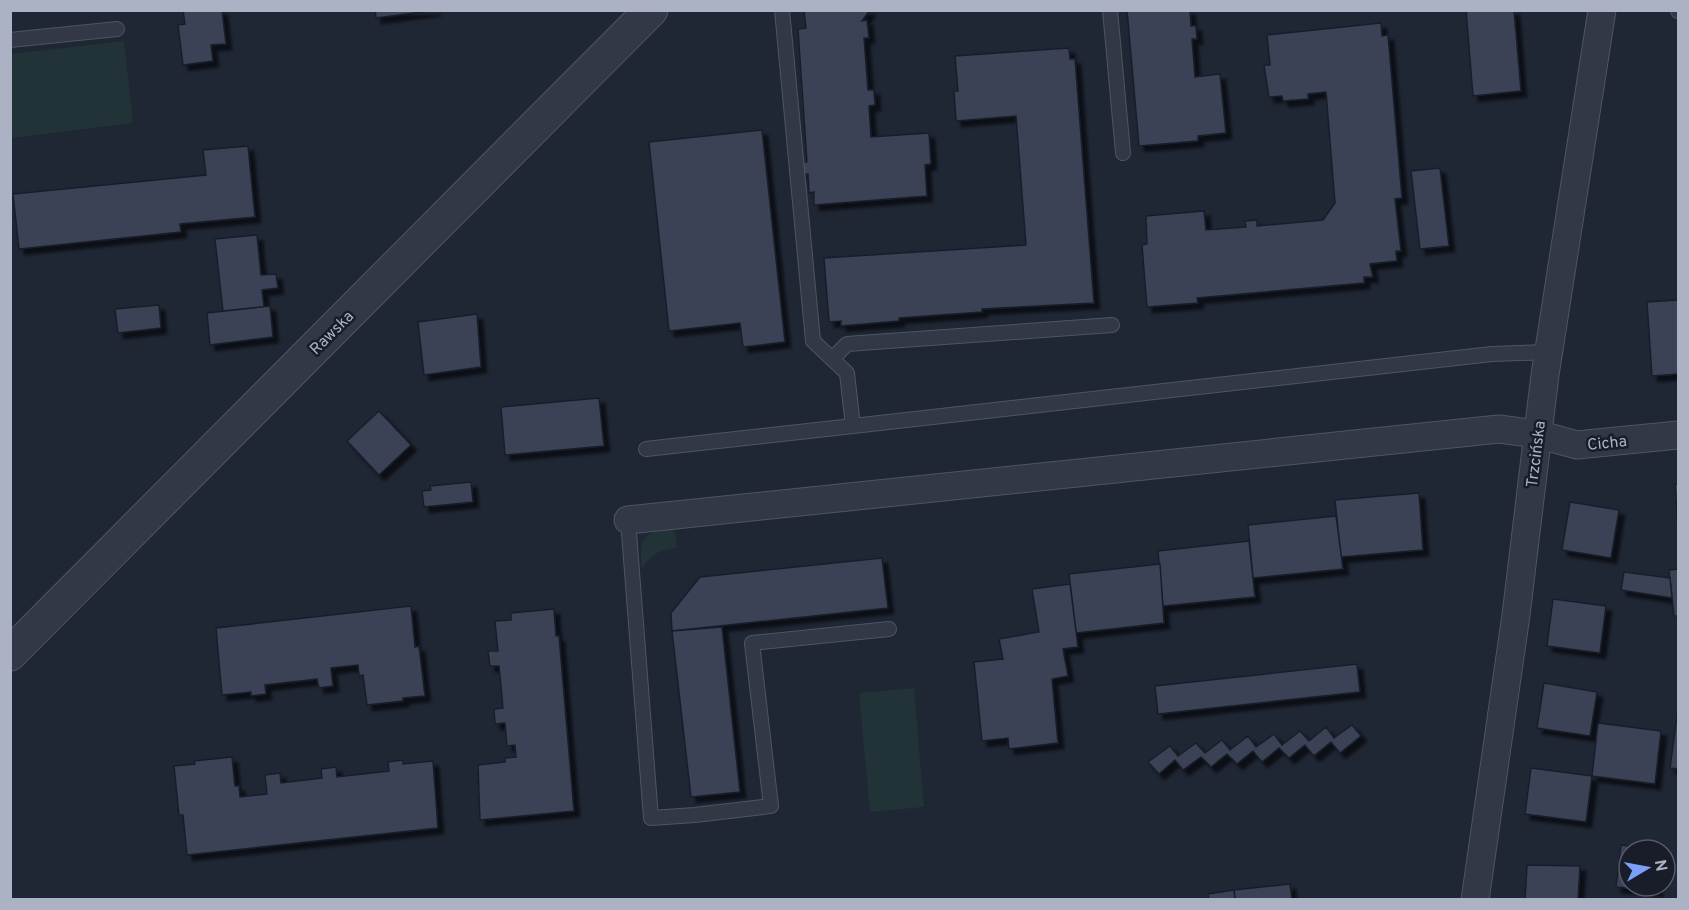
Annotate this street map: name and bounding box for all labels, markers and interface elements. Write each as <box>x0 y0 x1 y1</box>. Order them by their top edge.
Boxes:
street label: Rawska <box>306 307 359 360</box>
street label: Trzcińska <box>1523 420 1551 489</box>
street label: Cicha <box>1586 432 1628 456</box>
north arrow <box>1617 838 1677 898</box>
text: N <box>1649 858 1671 873</box>

